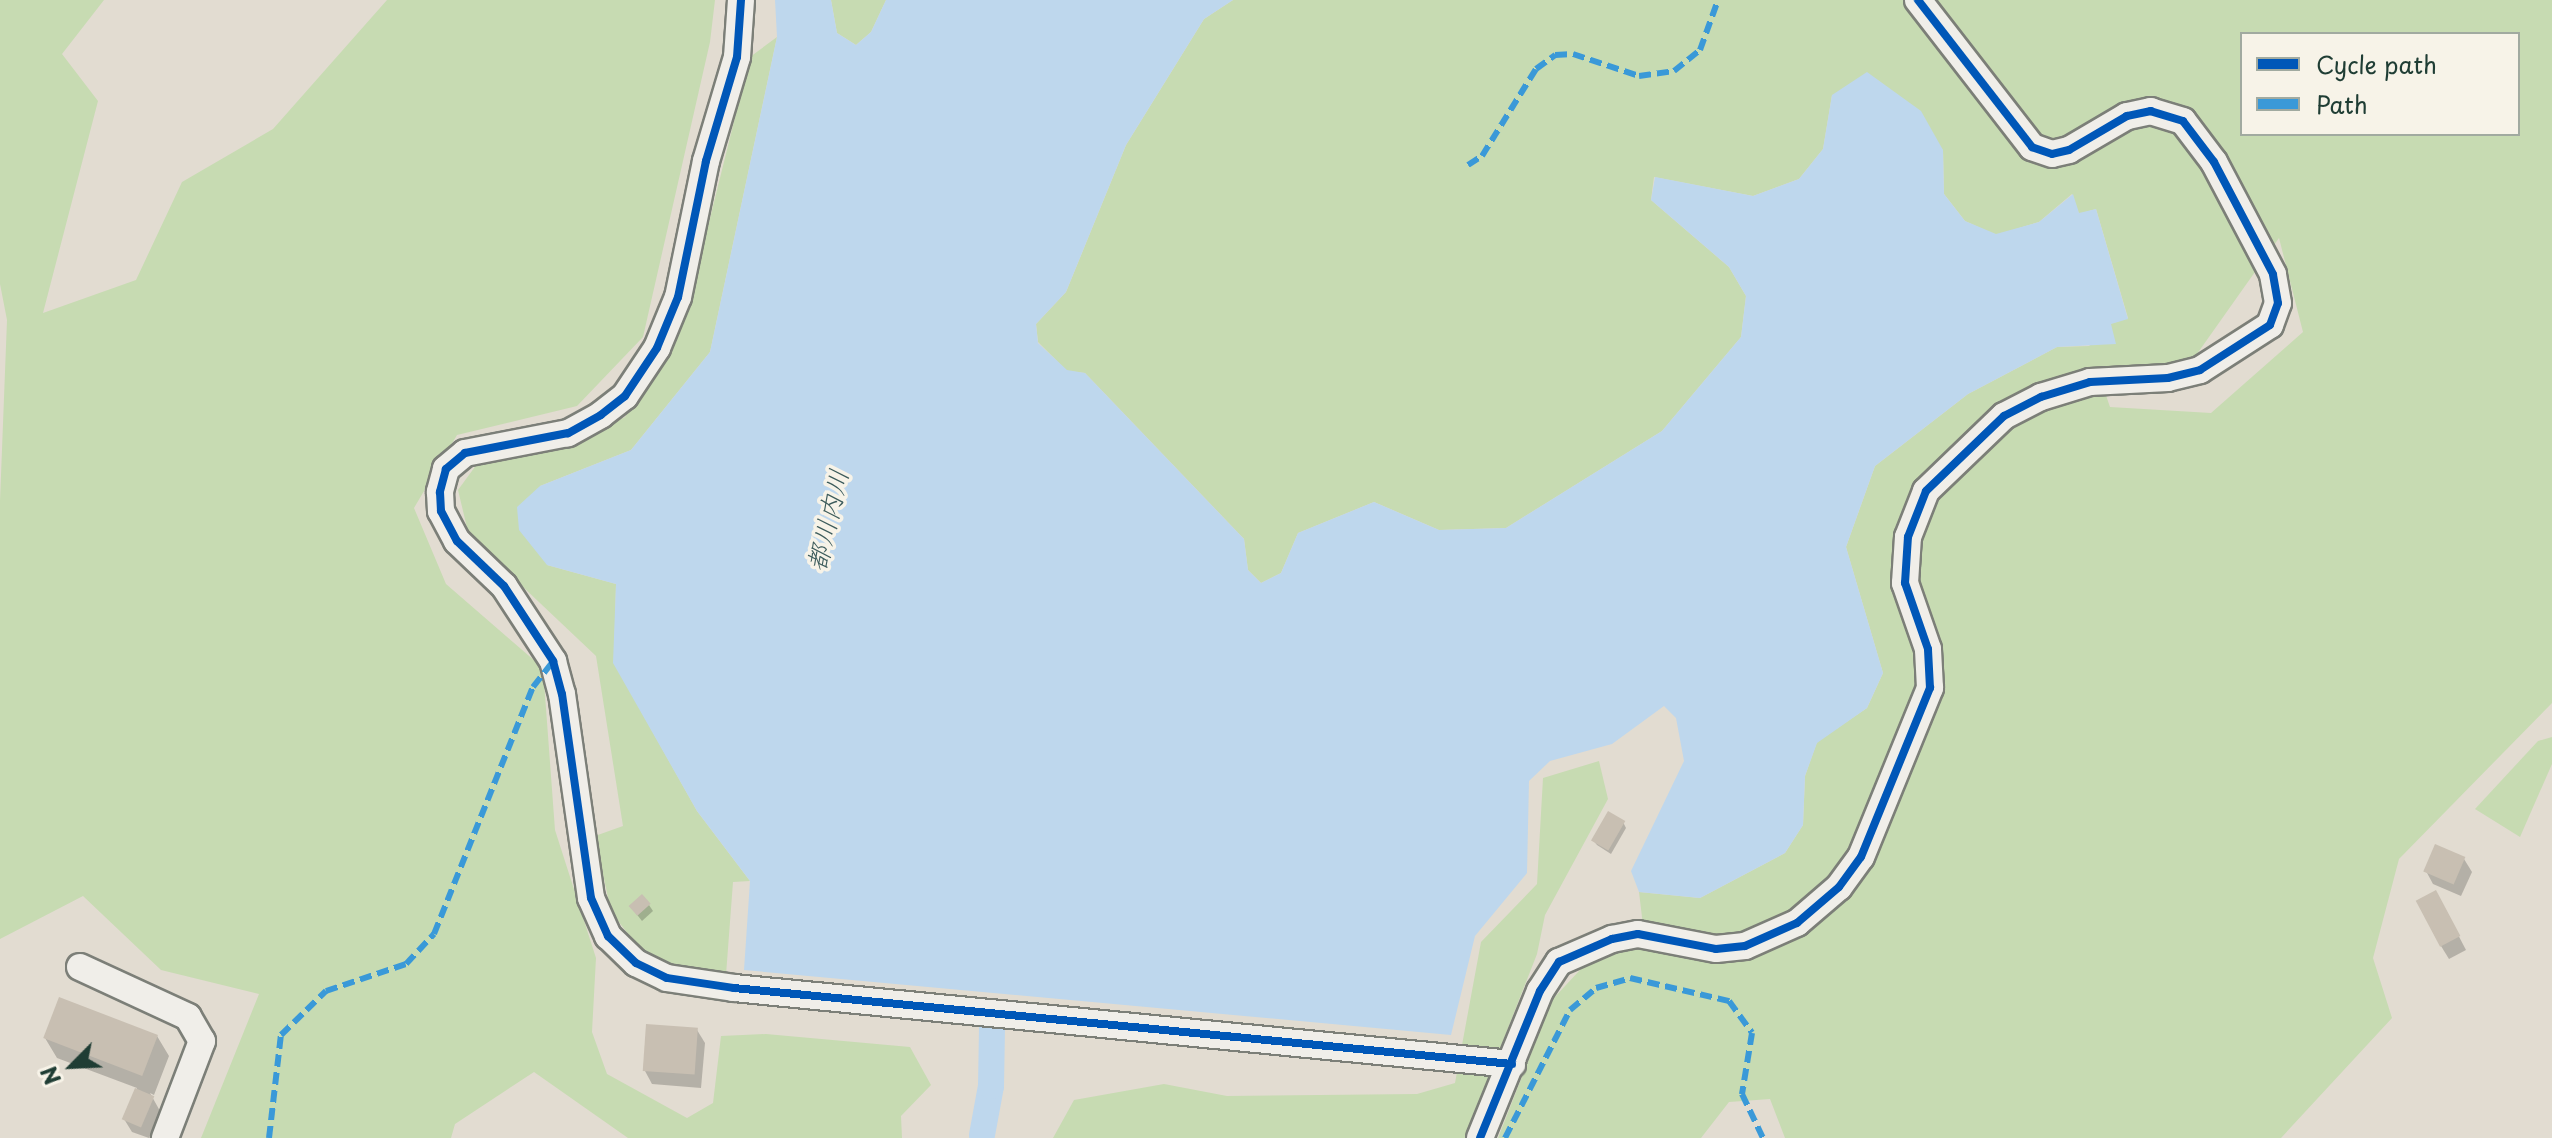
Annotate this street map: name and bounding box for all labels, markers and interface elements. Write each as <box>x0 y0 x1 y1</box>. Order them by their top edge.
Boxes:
legend <box>2240 32 2520 136</box>
text: Cycle path <box>2316 46 2437 82</box>
text: Path <box>2316 86 2368 122</box>
water label: 都川内川 <box>800 466 854 574</box>
north arrow <box>32 1026 112 1106</box>
text: N <box>31 1061 68 1091</box>

